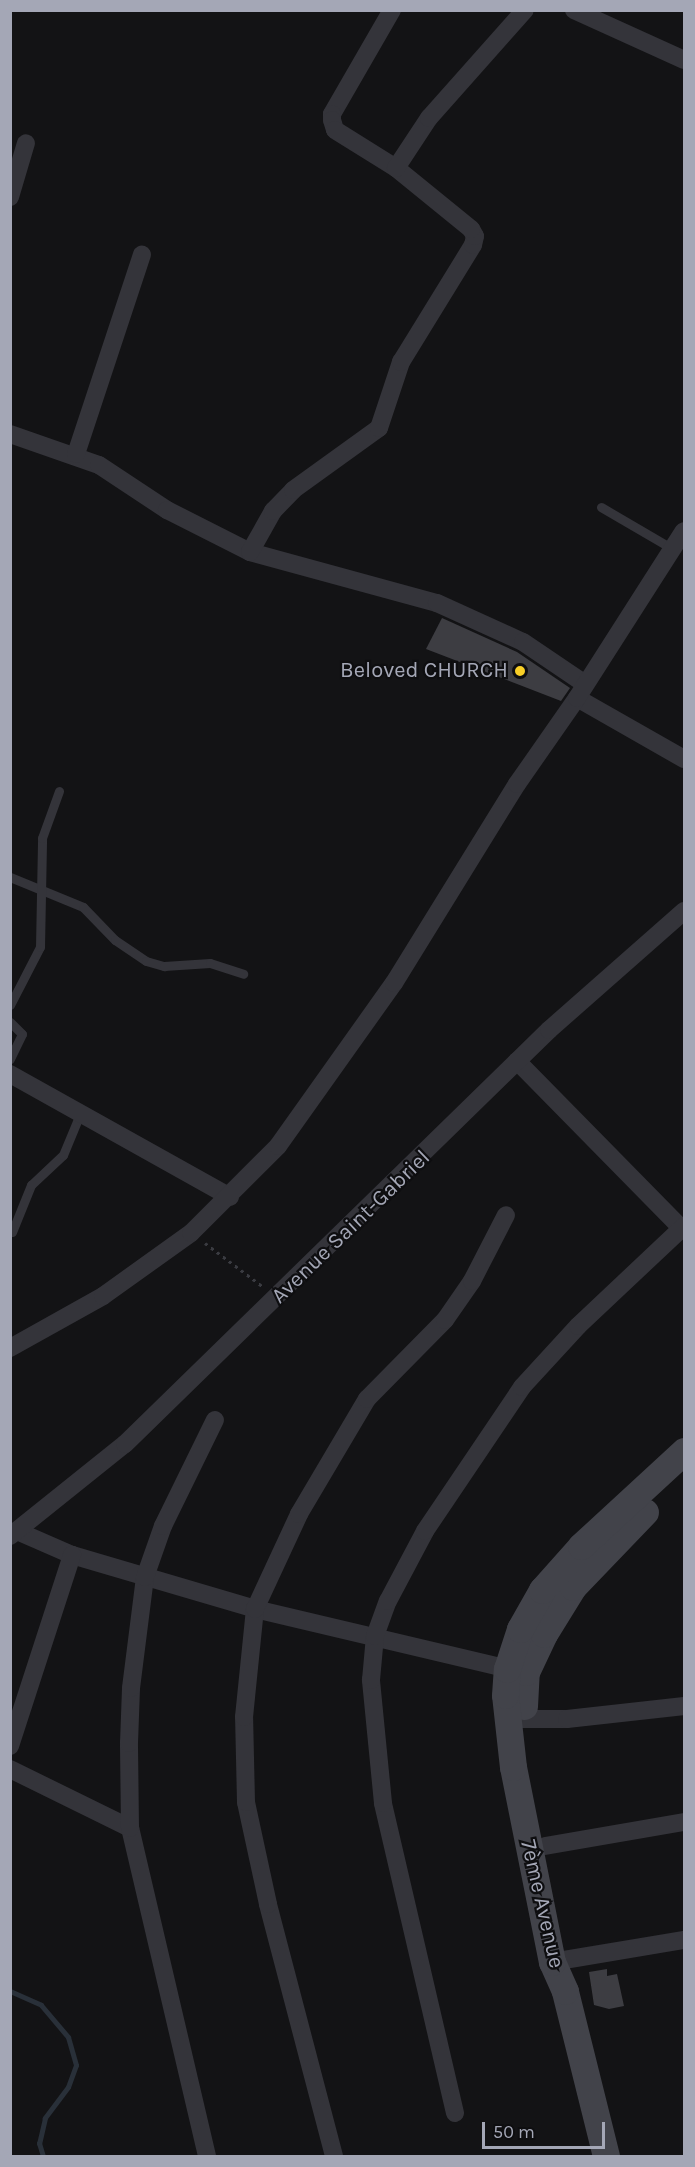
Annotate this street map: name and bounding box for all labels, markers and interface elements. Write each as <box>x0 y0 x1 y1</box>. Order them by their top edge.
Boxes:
place label: Beloved CHURCH <box>340 658 508 684</box>
marker: Beloved CHURCH <box>513 664 527 678</box>
street label: Avenue Saint-Gabriel <box>266 1145 436 1309</box>
street label: 7ème Avenue <box>514 1837 570 1971</box>
scale bar <box>485 2110 608 2148</box>
text: 50 m <box>493 2121 535 2143</box>

